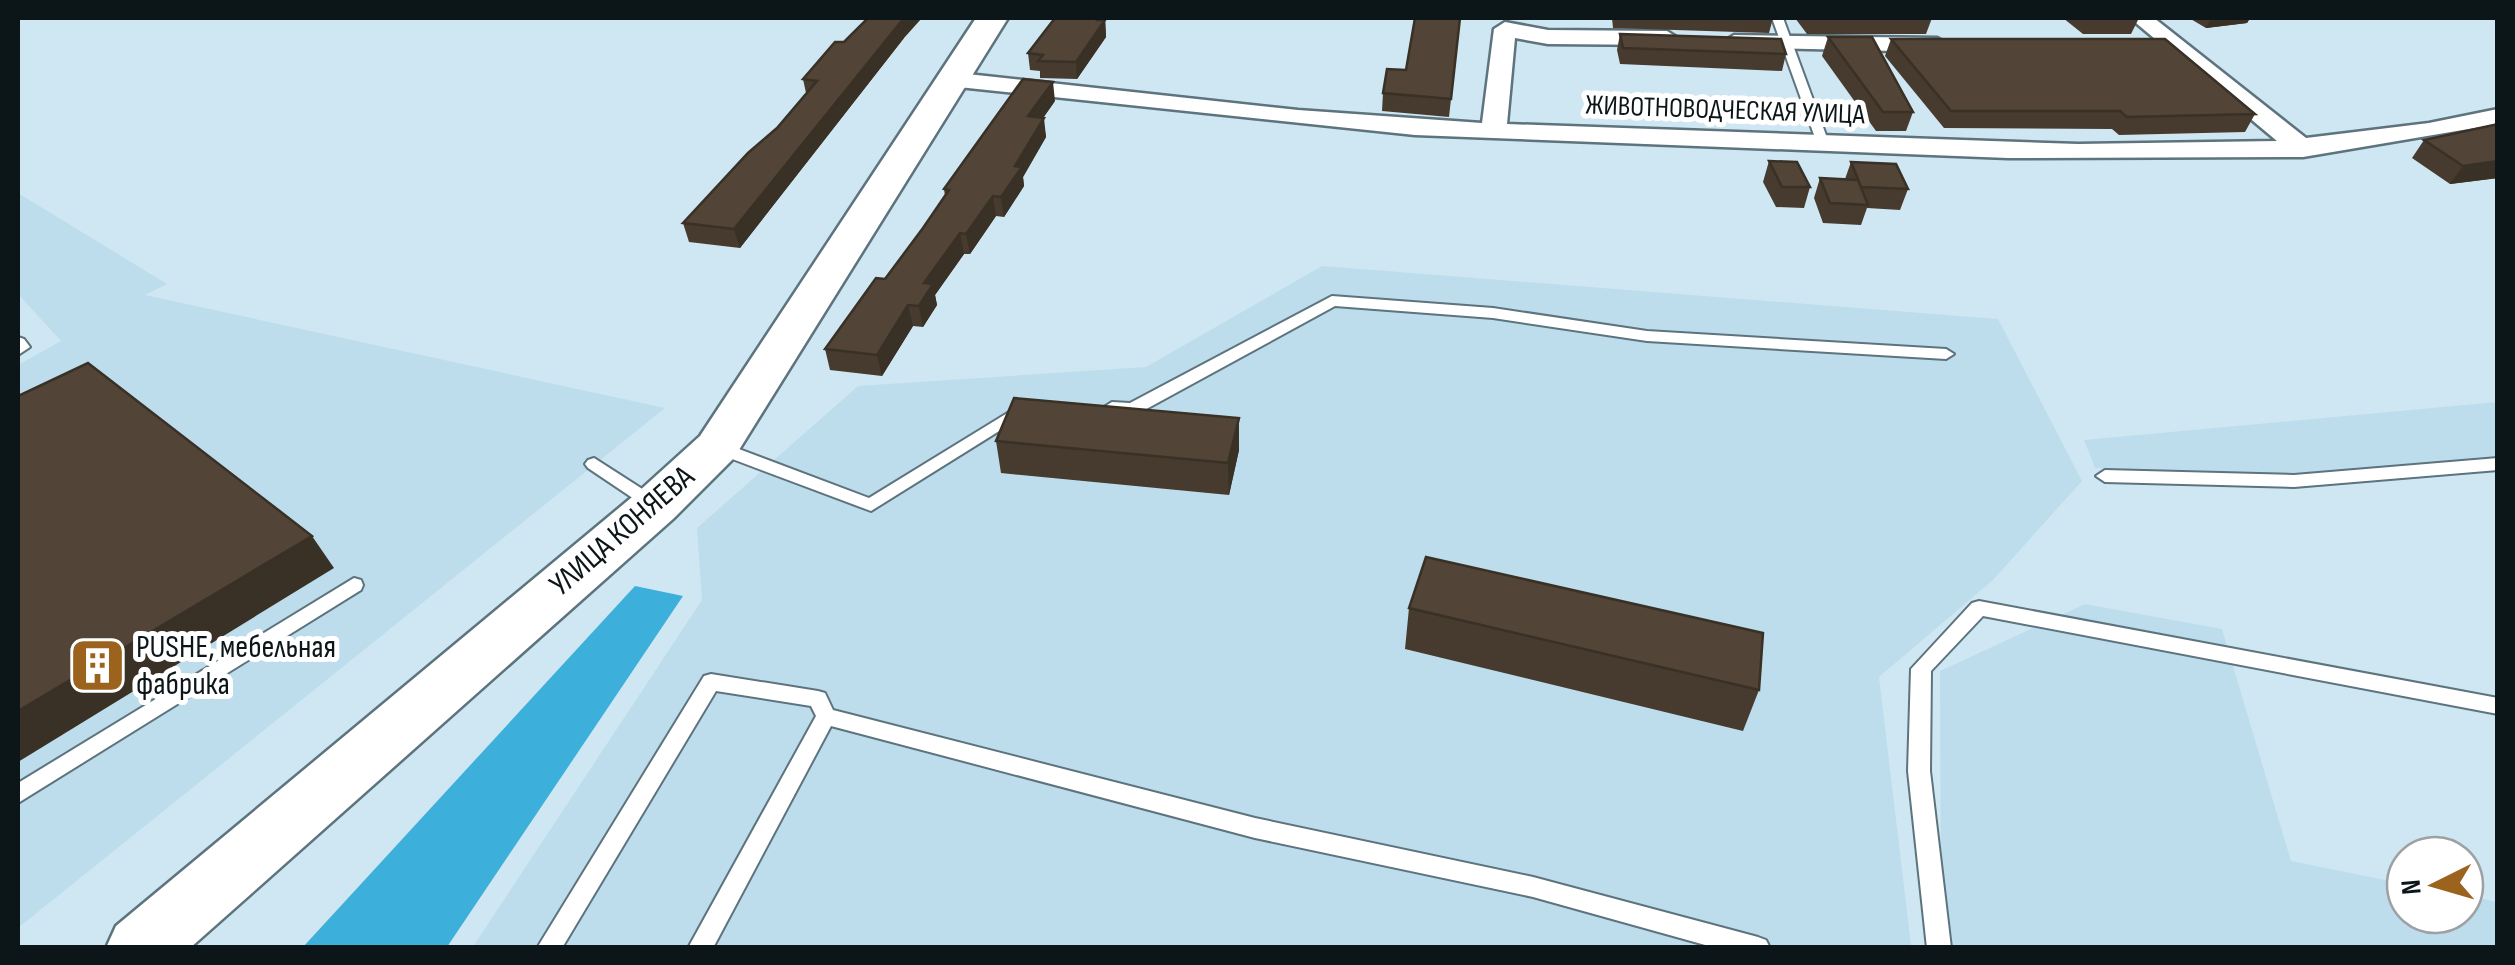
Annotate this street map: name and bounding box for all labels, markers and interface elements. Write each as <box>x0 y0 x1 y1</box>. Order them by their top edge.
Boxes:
street label: ЖИВОТНОВОДЧЕСКАЯ УЛИЦА <box>1585 89 1866 131</box>
street label: УЛИЦА КОНЯЕВА <box>542 457 703 604</box>
place label: PUSHE, мебельная фабрика <box>136 628 336 704</box>
building icon: PUSHE, мебельная фабрика <box>67 635 127 695</box>
north arrow <box>2385 835 2485 935</box>
text: N <box>2395 878 2429 896</box>

